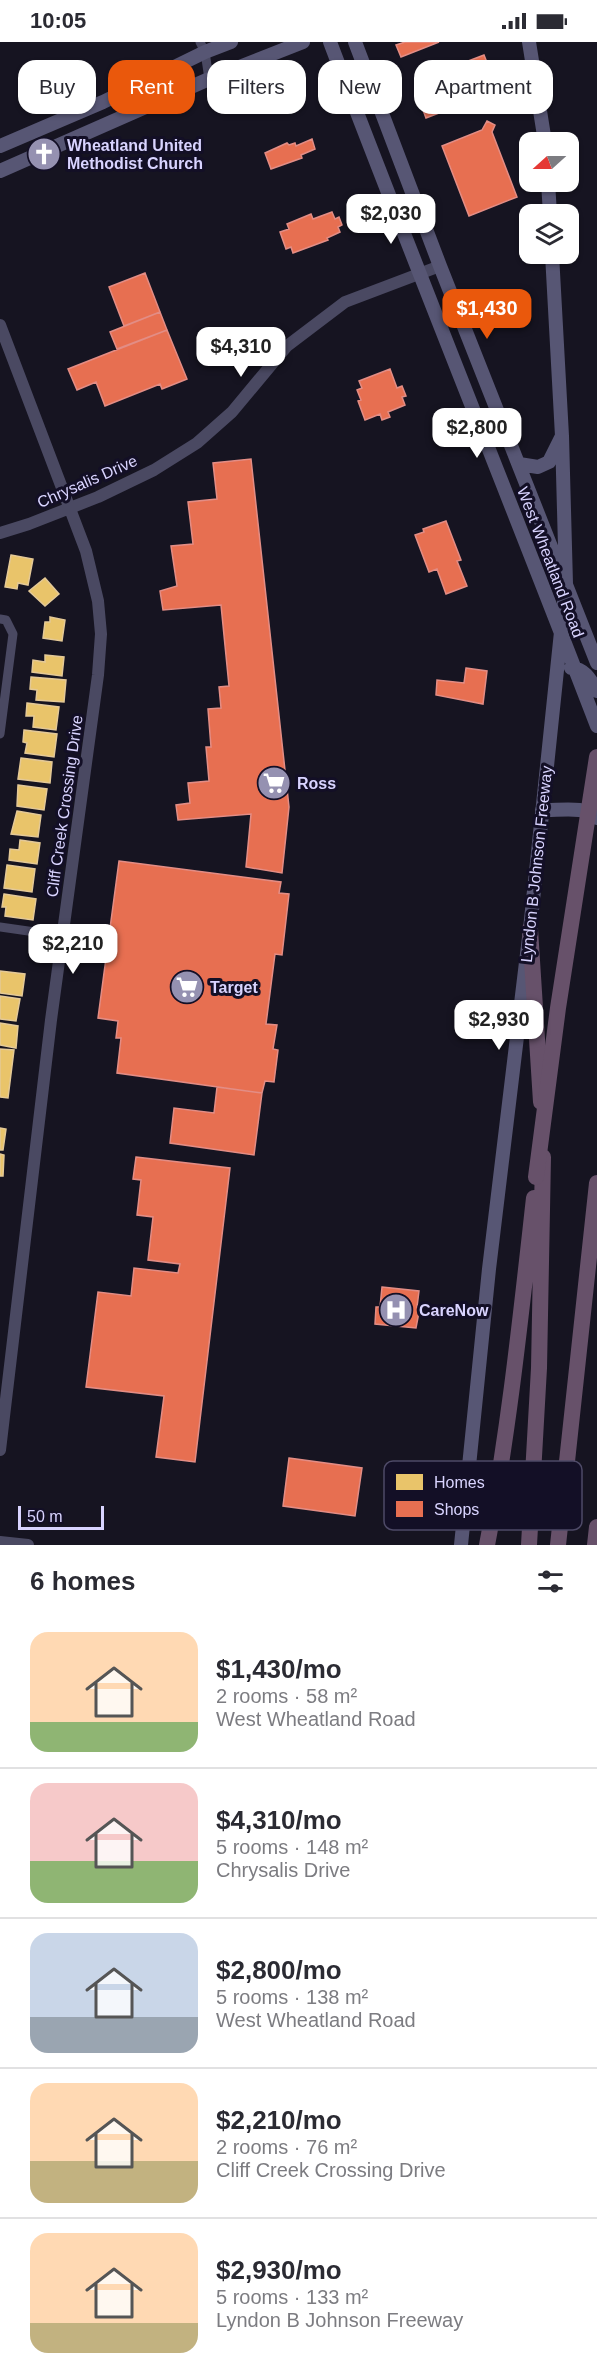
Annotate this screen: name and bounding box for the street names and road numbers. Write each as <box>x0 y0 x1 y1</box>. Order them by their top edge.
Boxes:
street label: Chrysalis Drive <box>35 452 140 511</box>
street label: West Wheatland Road <box>514 485 587 640</box>
street label: Cliff Creek Crossing Drive <box>43 714 86 898</box>
street label: Lyndon B Johnson Freeway <box>518 765 555 963</box>

